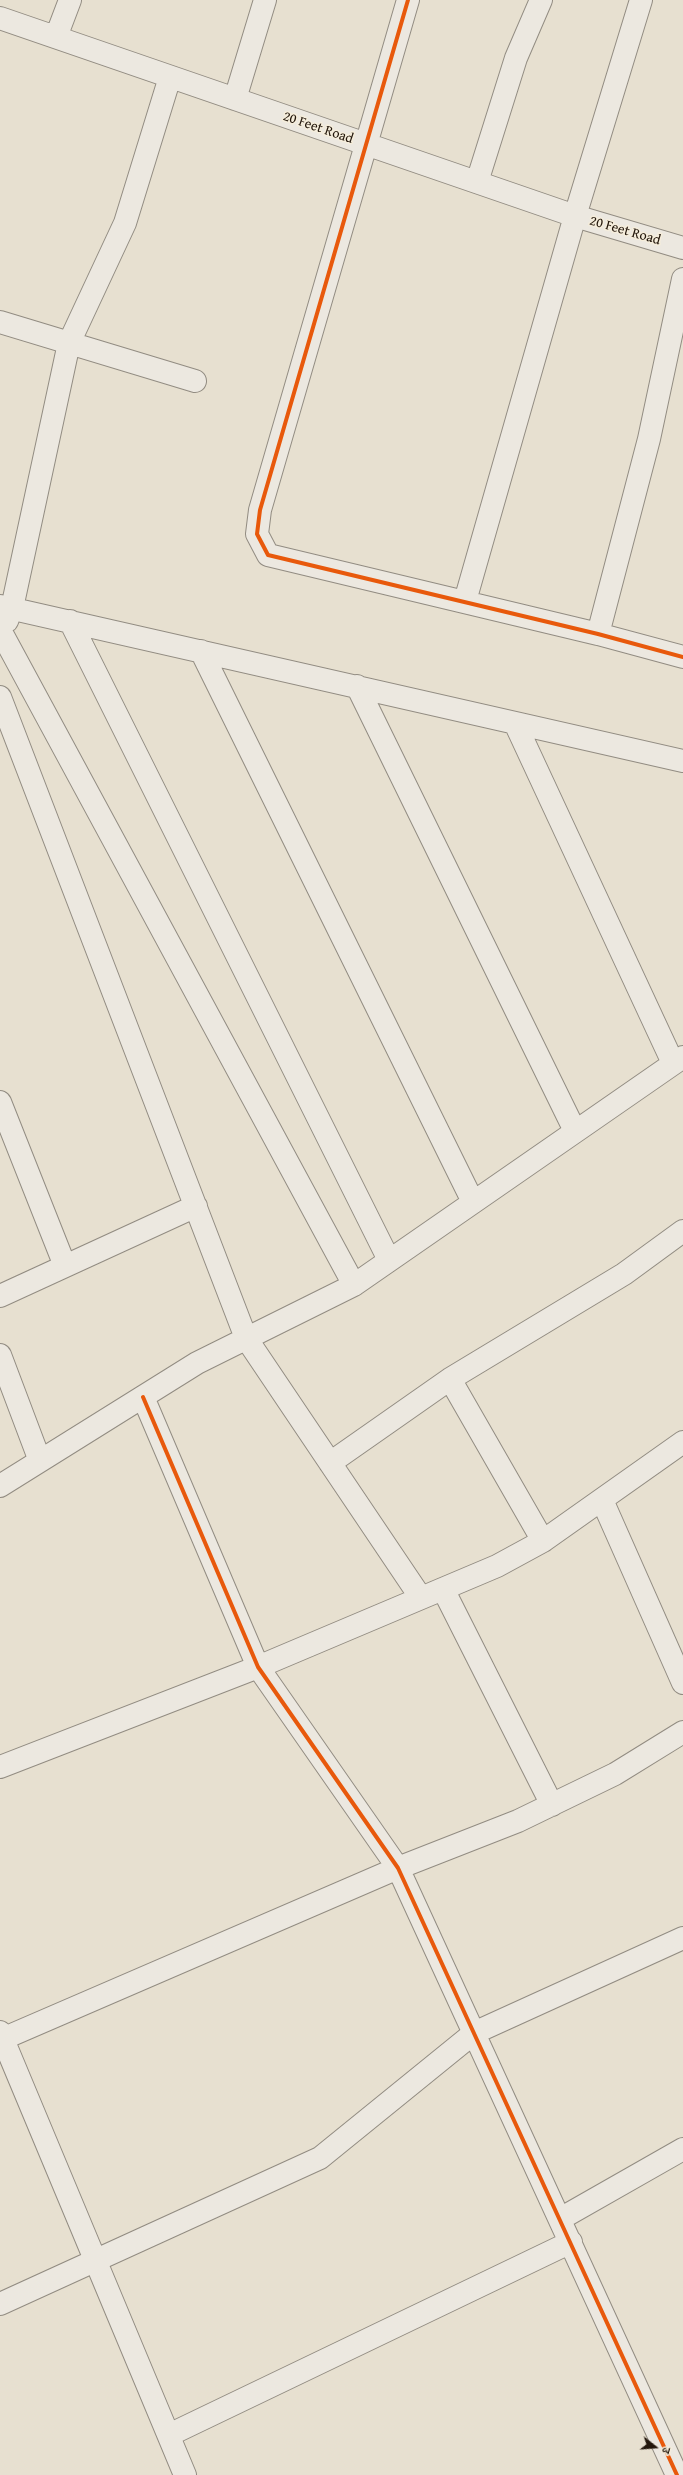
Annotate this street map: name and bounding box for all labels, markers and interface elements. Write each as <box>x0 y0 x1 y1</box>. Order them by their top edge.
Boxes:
street label: 20 Feet Road <box>281 108 355 148</box>
street label: 20 Feet Road <box>587 213 663 249</box>
north arrow <box>635 2427 675 2467</box>
text: उ <box>658 2445 675 2456</box>

